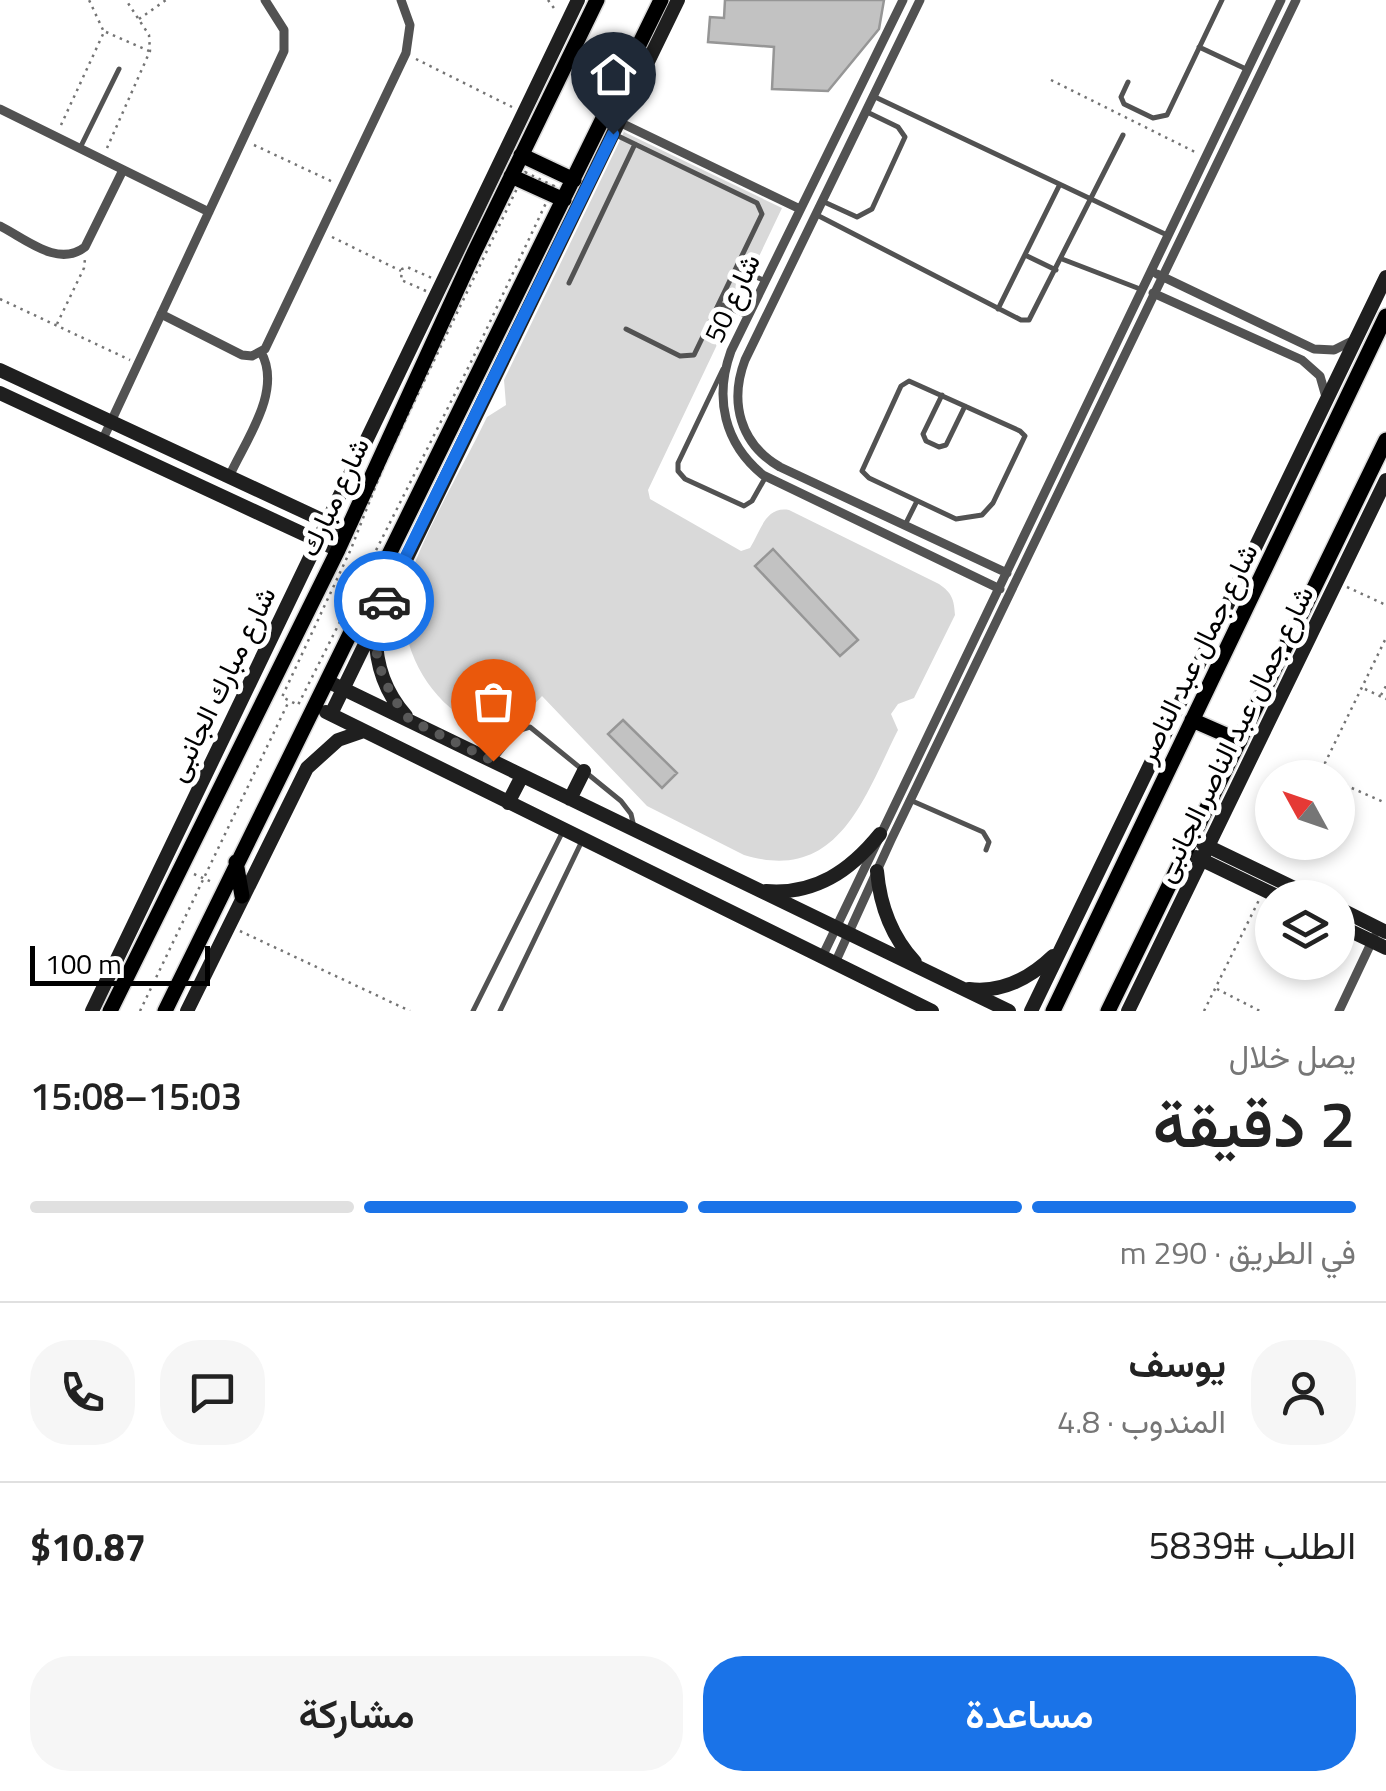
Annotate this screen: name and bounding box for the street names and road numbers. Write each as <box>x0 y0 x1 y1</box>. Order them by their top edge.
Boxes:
street label: شارع 50 <box>692 246 771 349</box>
street label: شارع مبارك <box>287 430 380 563</box>
street label: شارع جمال عبد الناصر <box>1124 536 1268 771</box>
street label: شارع جمال عبد الناصر الجانبى <box>1143 578 1324 889</box>
street label: شارع مبارك الجانبى <box>155 579 286 789</box>

